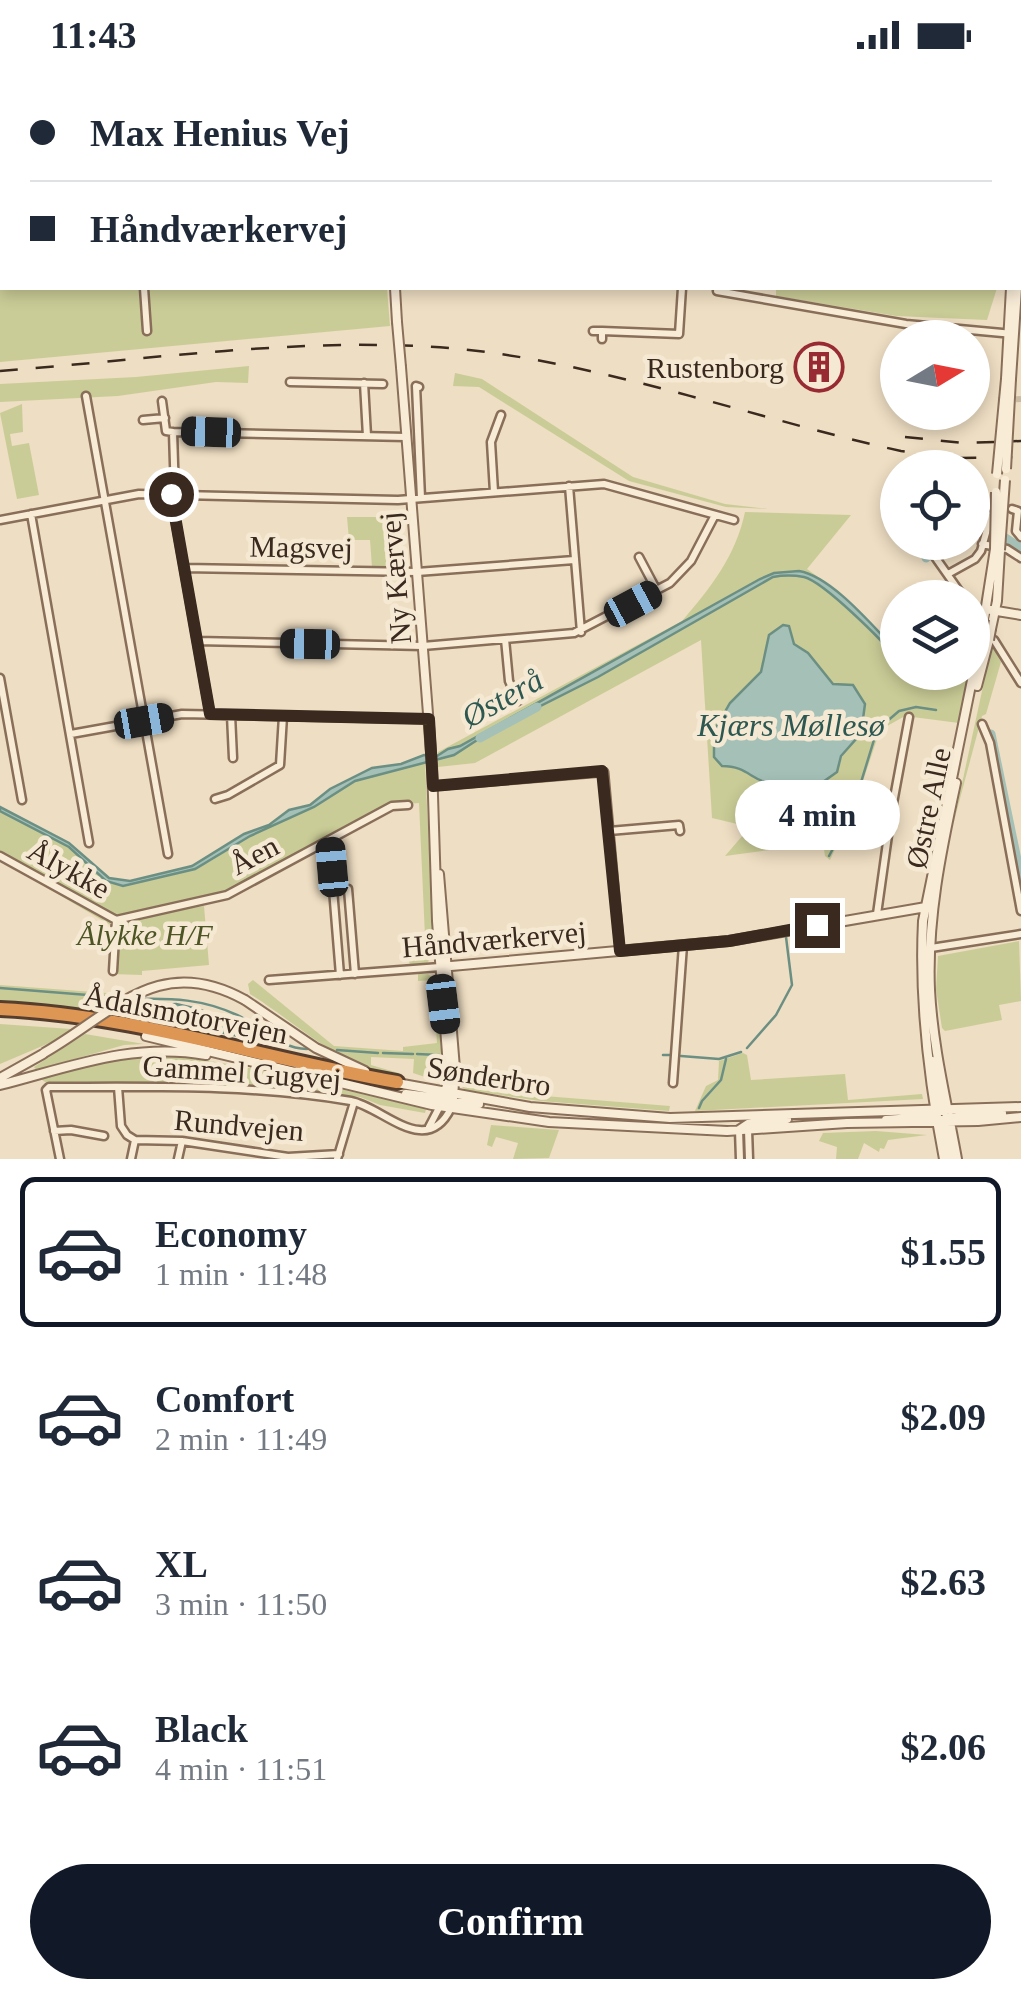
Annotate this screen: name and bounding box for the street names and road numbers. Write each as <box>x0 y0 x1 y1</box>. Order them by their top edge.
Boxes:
street label: Ny Kærvej <box>373 511 417 645</box>
street label: Magsvej <box>249 530 353 564</box>
street label: Østre Alle <box>899 745 957 871</box>
street label: Åen <box>224 829 284 881</box>
street label: Ålykke <box>22 833 116 905</box>
street label: Håndværkervej <box>400 915 588 963</box>
street label: Ådalsmotorvejen <box>81 978 291 1050</box>
street label: Gammel Gugvej <box>142 1049 342 1095</box>
street label: Sønderbro <box>425 1050 553 1102</box>
street label: Rundvejen <box>173 1103 305 1147</box>

